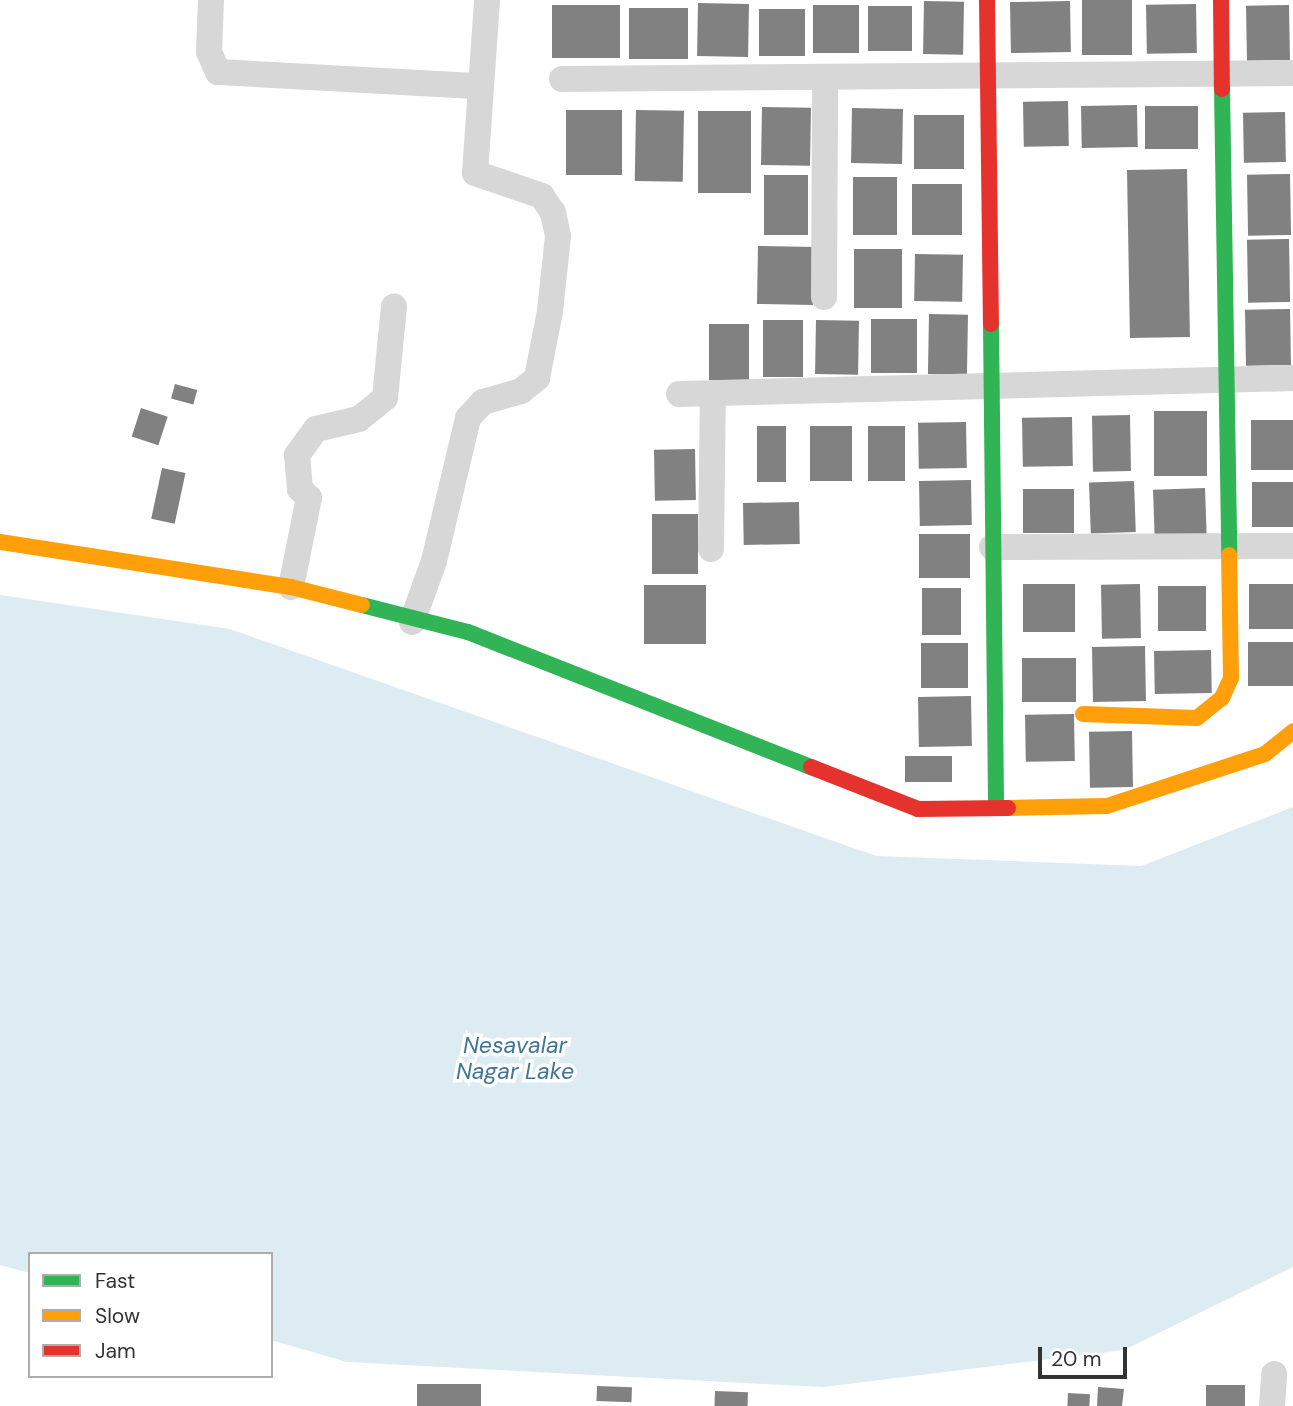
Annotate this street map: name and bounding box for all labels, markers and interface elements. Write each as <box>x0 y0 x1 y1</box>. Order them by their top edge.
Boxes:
water label: Nesavalar Nagar Lake <box>456 1031 574 1085</box>
legend <box>28 1252 273 1378</box>
text: Fast <box>95 1267 135 1295</box>
text: Slow <box>95 1302 140 1330</box>
scale bar <box>1041 1332 1130 1376</box>
text: Jam <box>95 1337 136 1365</box>
text: 20 m <box>1051 1345 1102 1373</box>

